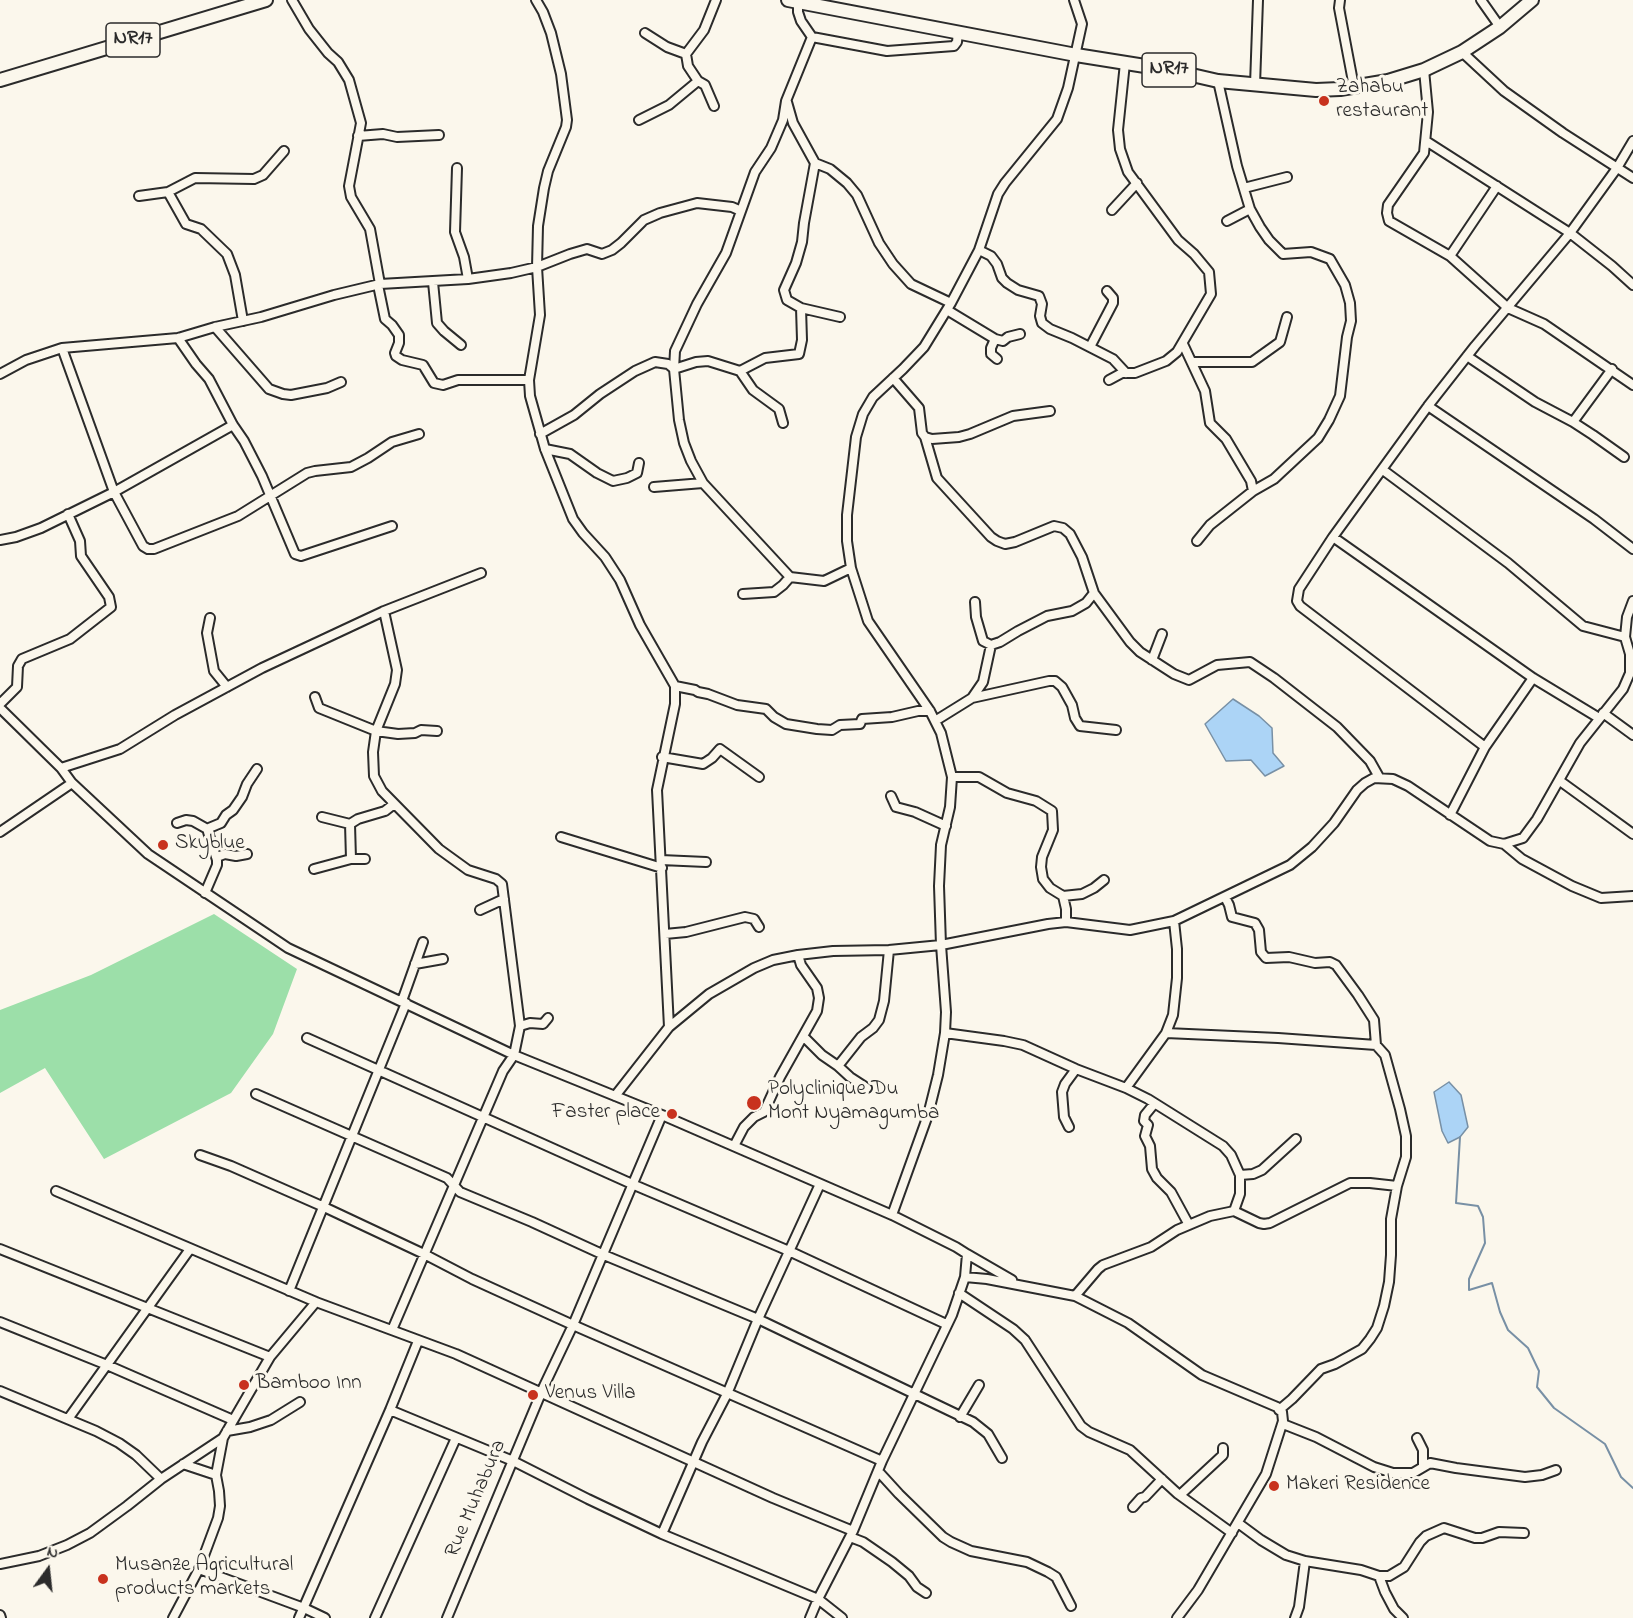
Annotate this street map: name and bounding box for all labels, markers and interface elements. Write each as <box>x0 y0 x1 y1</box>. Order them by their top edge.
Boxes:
road number: NR17 <box>106 23 160 57</box>
road number: NR17 <box>1142 53 1196 87</box>
place label: Zahabu restaurant <box>1336 76 1428 126</box>
marker: Zahabu restaurant <box>1317 94 1331 108</box>
place label: Skyblue <box>175 832 245 858</box>
marker: Skyblue <box>156 838 170 852</box>
place label: Polyclinique Du Mont Nyamagumba <box>768 1078 939 1128</box>
marker: Polyclinique Du Mont Nyamagumba <box>745 1094 763 1112</box>
place label: Faster place <box>552 1101 660 1127</box>
marker: Faster place <box>665 1107 679 1121</box>
place label: Bamboo Inn <box>256 1372 362 1398</box>
marker: Bamboo Inn <box>237 1378 251 1392</box>
place label: Venus Villa <box>545 1382 636 1408</box>
marker: Venus Villa <box>526 1388 540 1402</box>
street label: Rue Muhabura <box>441 1436 513 1562</box>
place label: Makeri Residence <box>1286 1473 1430 1499</box>
marker: Makeri Residence <box>1267 1479 1281 1493</box>
north arrow <box>18 1540 78 1600</box>
text: N <box>44 1540 61 1566</box>
place label: Musanze Agricultural products markets <box>115 1554 293 1604</box>
marker: Musanze Agricultural products markets <box>96 1572 110 1586</box>

